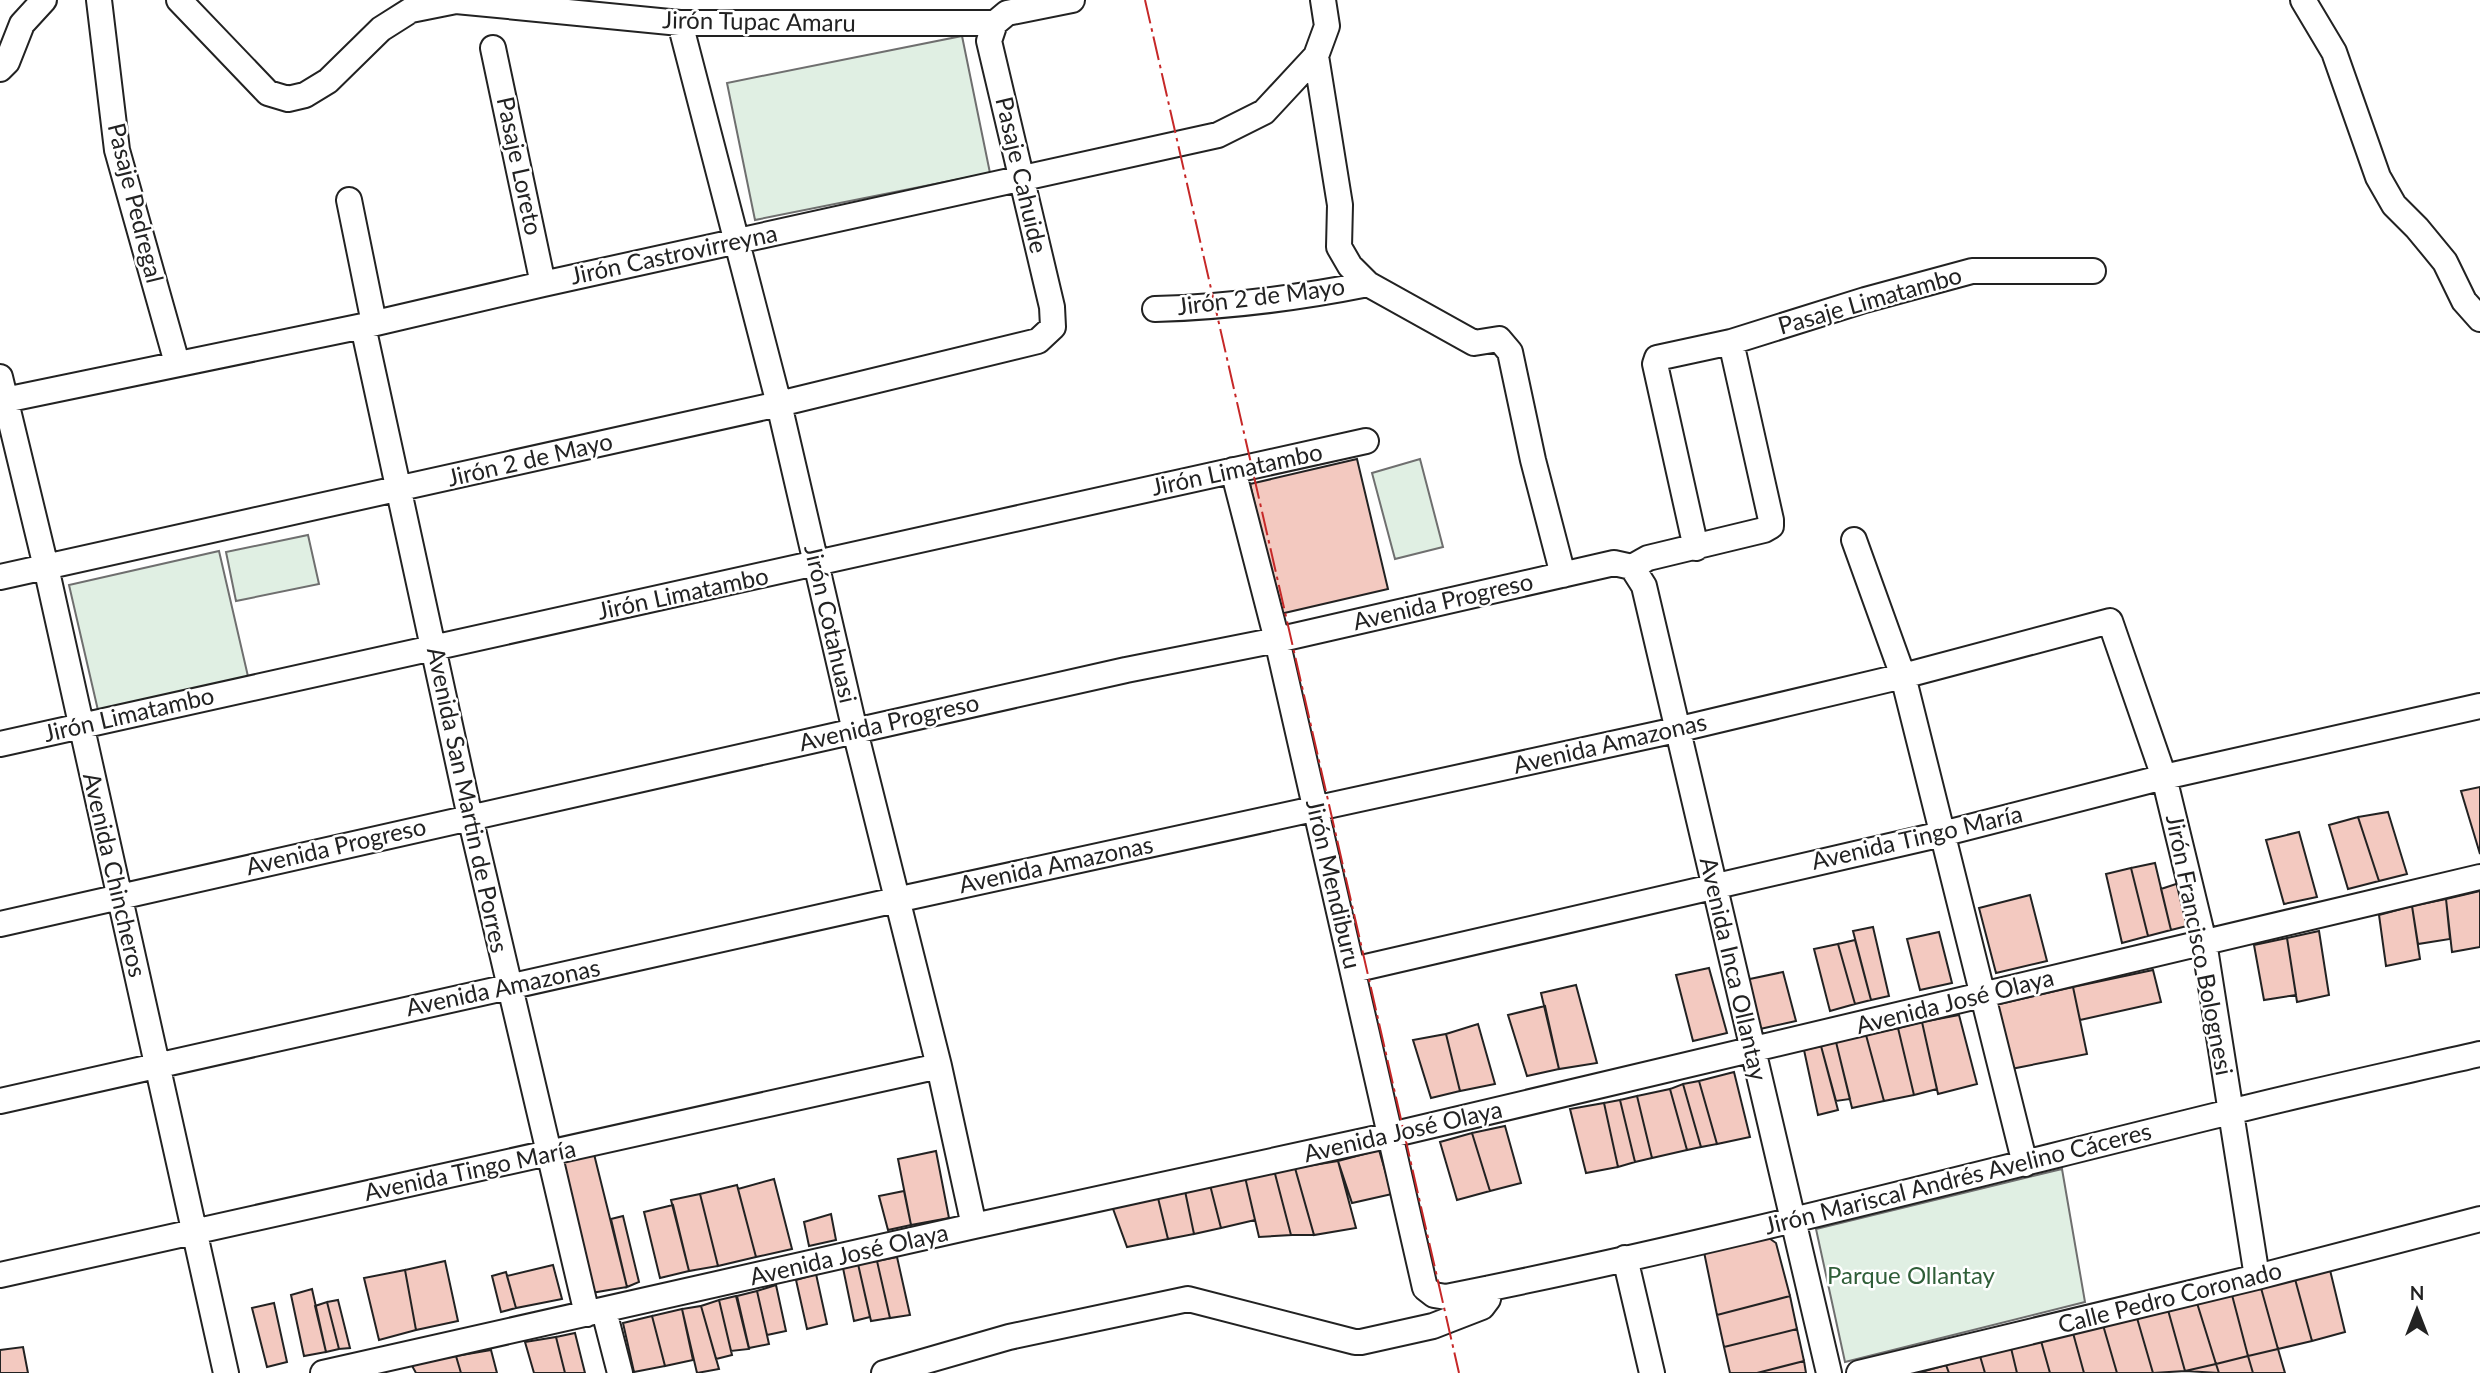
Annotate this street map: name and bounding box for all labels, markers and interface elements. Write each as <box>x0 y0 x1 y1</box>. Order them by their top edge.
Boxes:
street label: Jirón Tupac Amaru <box>662 4 856 37</box>
street label: Pasaje Loreto <box>492 94 549 238</box>
street label: Pasaje Cahuide <box>990 94 1055 256</box>
street label: Pasaje Pedregal <box>103 120 170 286</box>
street label: Jirón Castrovirreyna <box>568 217 780 290</box>
street label: Pasaje Limatambo <box>1774 259 1965 340</box>
street label: Jirón 2 de Mayo <box>1175 271 1346 320</box>
street label: Jirón 2 de Mayo <box>444 425 615 492</box>
street label: Jirón Limatambo <box>1149 436 1325 501</box>
street label: Jirón Cotahuasi <box>799 542 864 706</box>
street label: Jirón Limatambo <box>595 560 771 625</box>
street label: Avenida Progreso <box>1350 566 1536 635</box>
street label: Avenida San Martin de Porres <box>422 644 515 955</box>
street label: Jirón Limatambo <box>41 680 217 747</box>
street label: Avenida Progreso <box>796 687 982 756</box>
street label: Avenida Amazonas <box>1510 706 1709 779</box>
street label: Avenida Chincheros <box>78 770 153 980</box>
street label: Jirón Mendiburu <box>1301 796 1368 971</box>
street label: Avenida Tingo María <box>1808 798 2025 875</box>
street label: Avenida Progreso <box>243 811 429 880</box>
street label: Jirón Francisco Bolognesi <box>2161 812 2240 1078</box>
street label: Avenida Amazonas <box>956 829 1155 898</box>
street label: Avenida Inca Ollantay <box>1695 854 1774 1084</box>
street label: Avenida Amazonas <box>403 952 602 1021</box>
street label: Avenida José Olaya <box>1853 962 2057 1039</box>
street label: Avenida José Olaya <box>1301 1094 1505 1167</box>
street label: Jirón Mariscal Andrés Avelino Cáceres <box>1761 1115 2154 1240</box>
street label: Avenida Tingo María <box>361 1133 578 1206</box>
street label: Avenida José Olaya <box>747 1217 951 1290</box>
street label: Calle Pedro Coronado <box>2055 1255 2285 1338</box>
park label: Parque Ollantay <box>1827 1260 1996 1289</box>
north arrow <box>2382 1275 2452 1345</box>
text: N <box>2410 1281 2424 1304</box>

